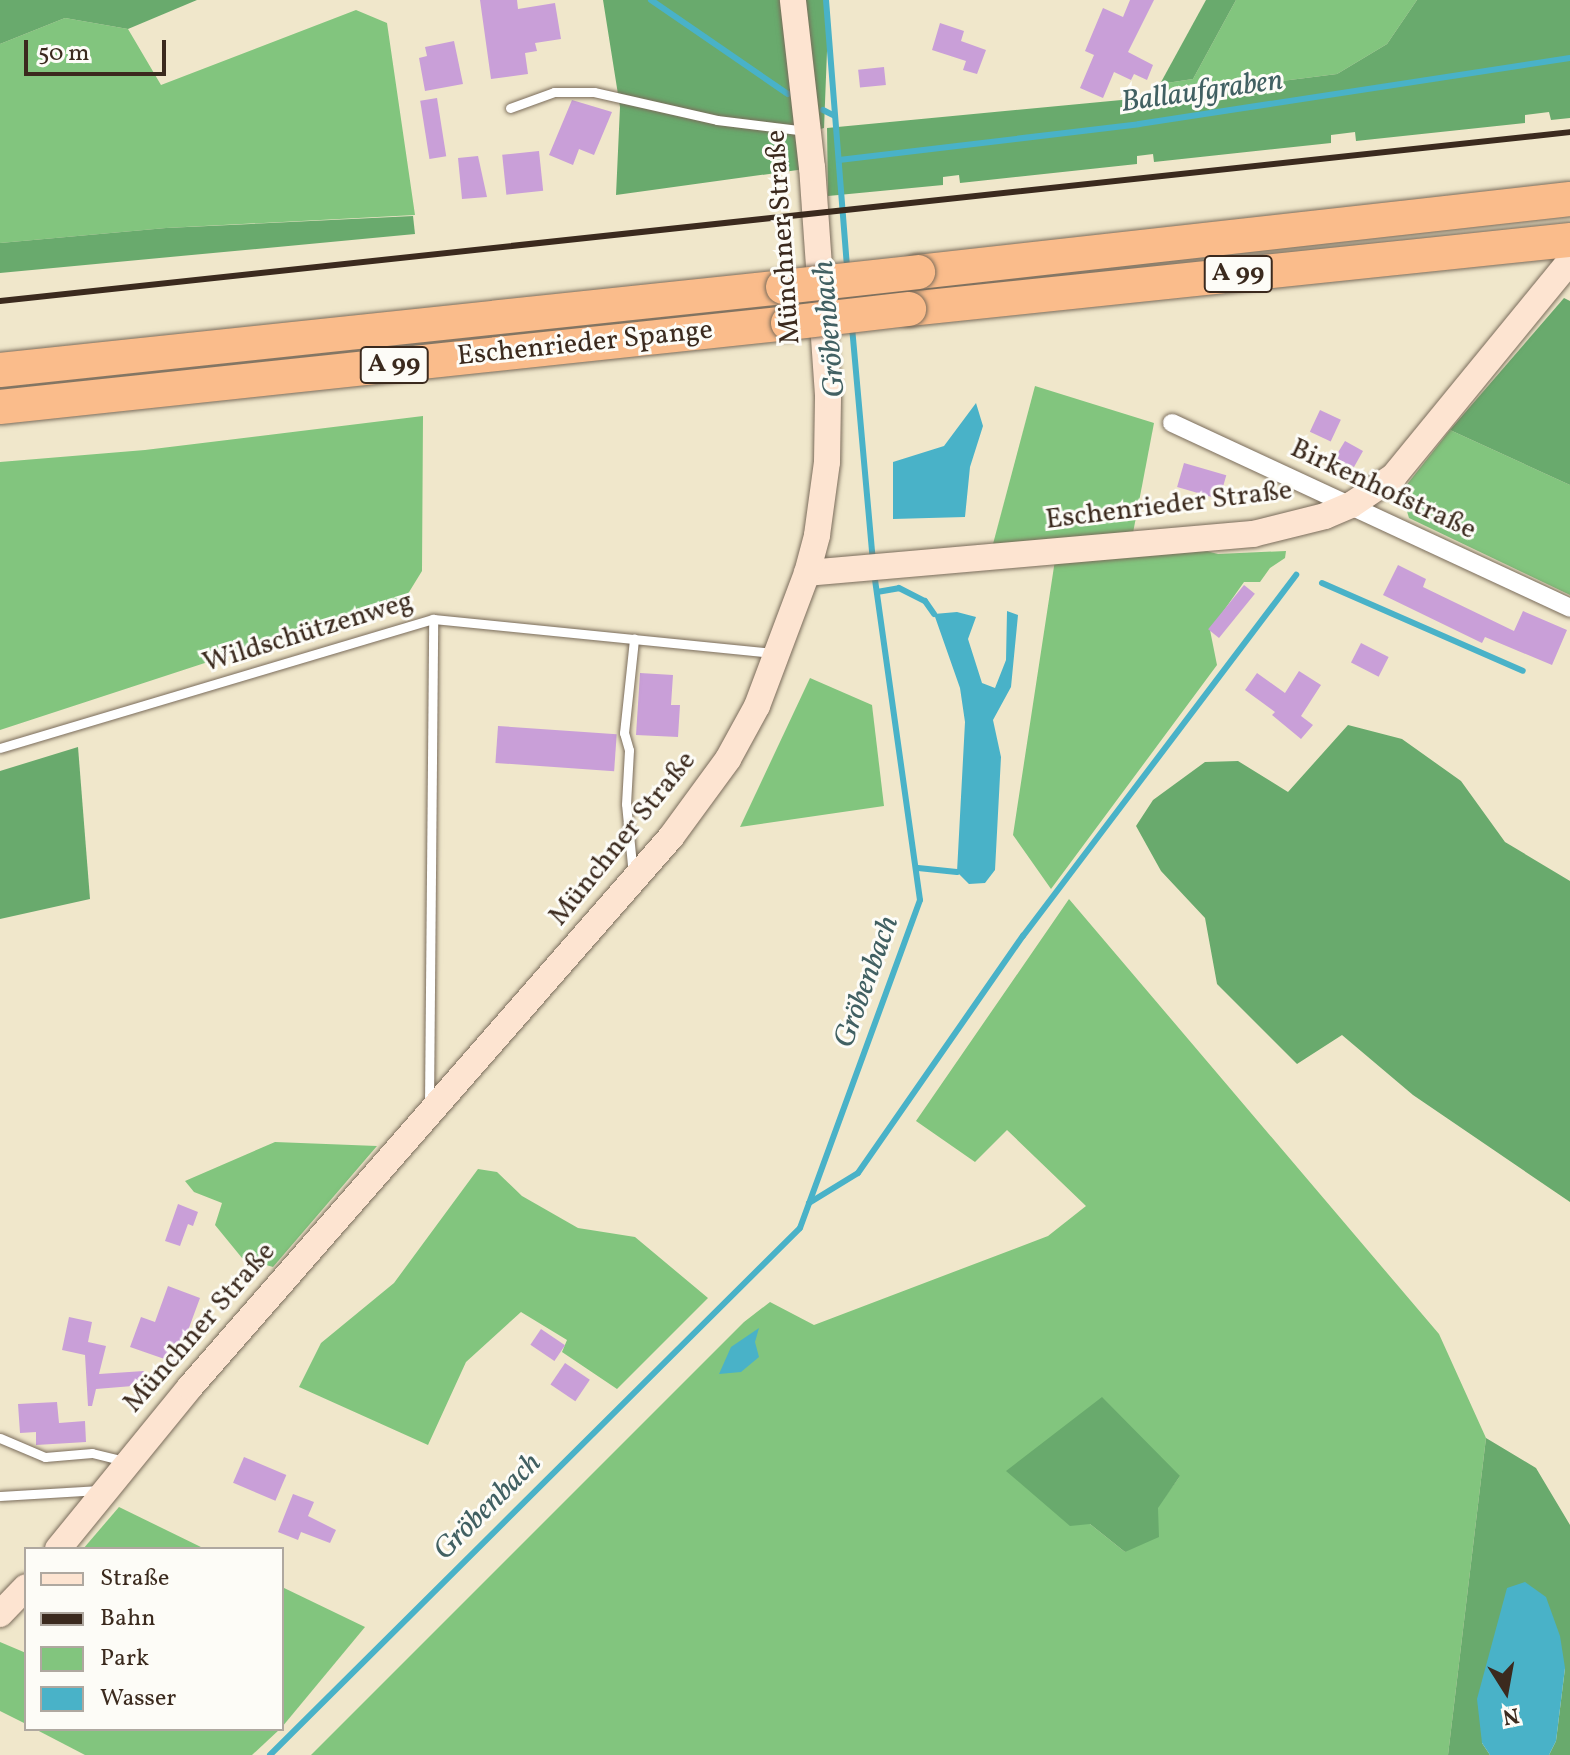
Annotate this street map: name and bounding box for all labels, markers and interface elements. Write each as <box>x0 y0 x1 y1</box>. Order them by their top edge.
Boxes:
scale bar <box>28 24 170 74</box>
text: 50 m <box>38 37 90 71</box>
water label: Ballaufgraben <box>1119 63 1285 121</box>
street label: Münchner Straße <box>760 129 808 345</box>
road number: A 99 <box>1202 252 1274 296</box>
water label: Gröbenbach <box>806 259 854 399</box>
street label: Eschenrieder Spange <box>456 314 714 374</box>
road number: A 99 <box>358 343 430 387</box>
street label: Birkenhofstraße <box>1285 432 1481 548</box>
street label: Eschenrieder Straße <box>1044 474 1294 538</box>
street label: Wildschützenweg <box>199 585 417 681</box>
street label: Münchner Straße <box>542 745 704 933</box>
water label: Gröbenbach <box>827 911 907 1053</box>
street label: Münchner Straße <box>117 1236 283 1420</box>
water label: Gröbenbach <box>427 1446 549 1568</box>
legend <box>24 1547 284 1731</box>
text: Straße <box>100 1562 169 1596</box>
text: Bahn <box>100 1602 156 1636</box>
text: Park <box>100 1642 149 1676</box>
north arrow <box>1466 1651 1546 1731</box>
text: Wasser <box>100 1682 176 1716</box>
text: N <box>1500 1698 1521 1732</box>

